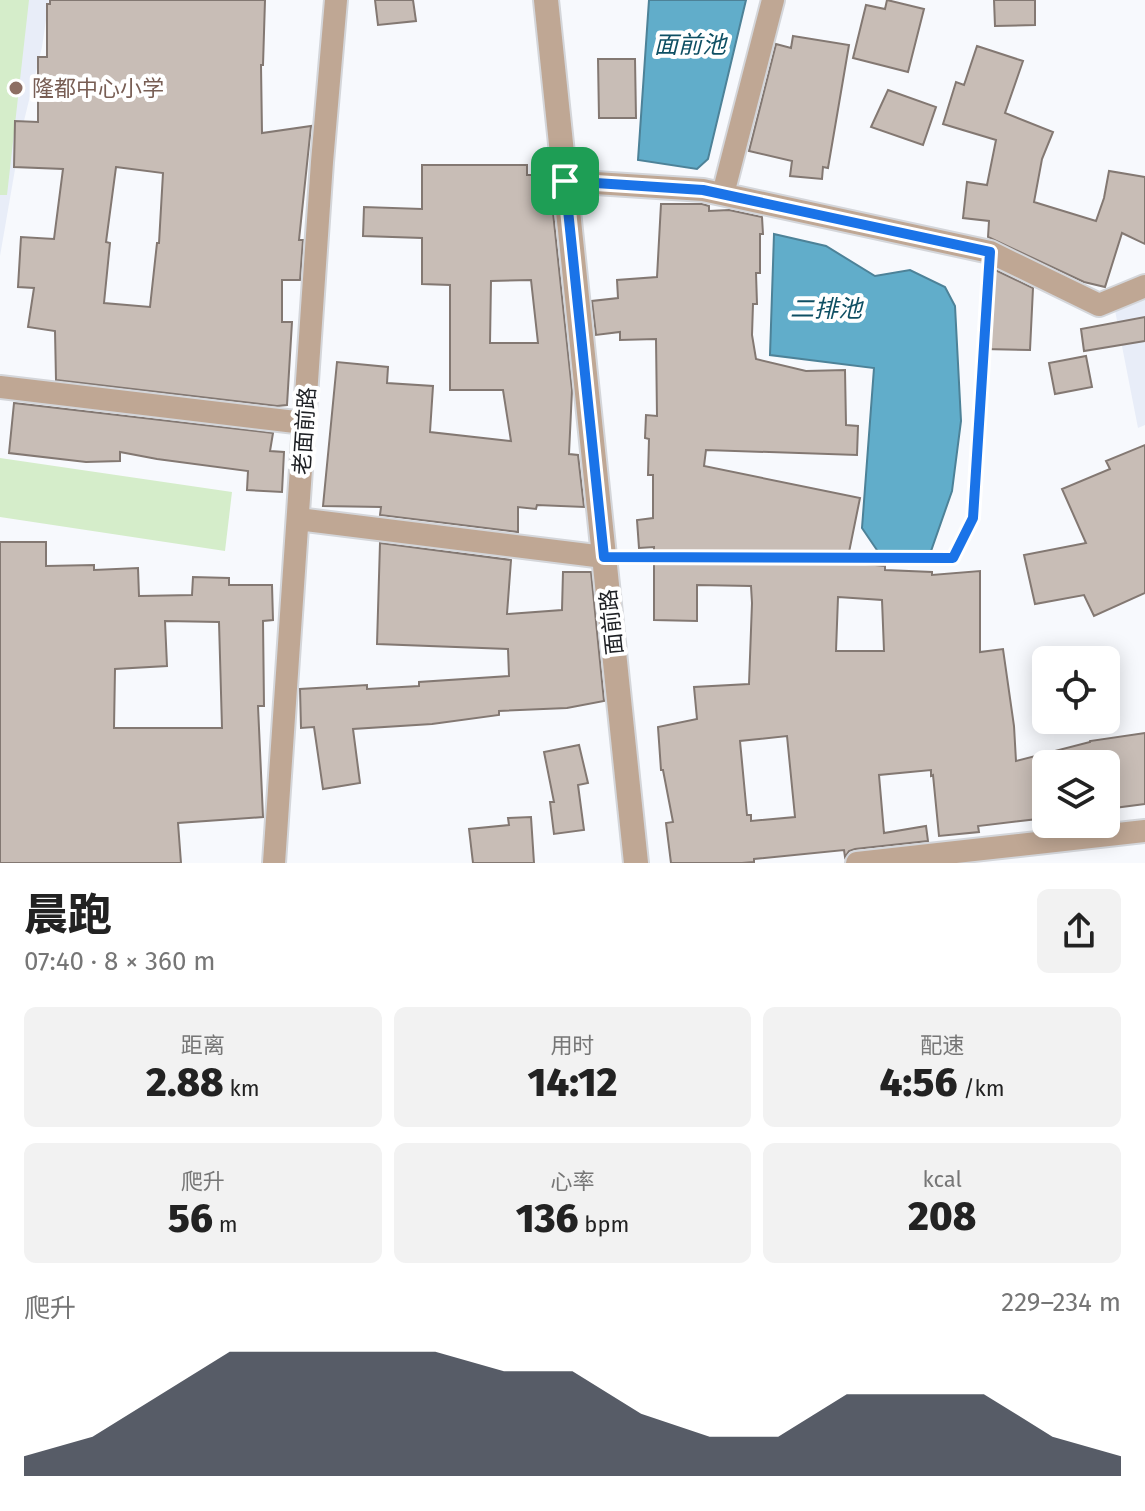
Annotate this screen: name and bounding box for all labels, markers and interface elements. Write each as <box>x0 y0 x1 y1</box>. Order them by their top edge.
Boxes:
water label: 面前池 <box>654 31 728 59</box>
place label: 隆都中心小学 <box>32 75 164 102</box>
marker: 隆都中心小学 <box>7 79 25 97</box>
pin <box>531 147 599 215</box>
icon: arrive <box>543 159 587 203</box>
water label: 二排池 <box>790 295 864 323</box>
street label: 老面前路 <box>288 386 321 476</box>
street label: 面前路 <box>595 588 628 656</box>
map controls <box>1032 646 1120 838</box>
button: locate <box>1032 646 1120 734</box>
button: layers <box>1032 750 1120 838</box>
text: 晨跑 <box>24 889 112 942</box>
button: share <box>1037 889 1121 973</box>
text: 07:40 · 8 × 360 m <box>24 946 216 977</box>
text: 距离 <box>181 1032 225 1059</box>
text: 用时 <box>550 1032 595 1059</box>
text: 配速 <box>920 1032 964 1059</box>
text: 2.88 <box>146 1059 224 1107</box>
text: 14:12 <box>527 1059 618 1107</box>
text: 4:56 <box>880 1059 957 1107</box>
text: km <box>224 1075 260 1102</box>
text: /km <box>957 1075 1005 1102</box>
text: kcal <box>922 1166 962 1193</box>
text: 爬升 <box>181 1168 225 1195</box>
text: 心率 <box>550 1168 595 1195</box>
text: 208 <box>908 1193 976 1241</box>
text: 56 <box>168 1195 213 1243</box>
text: 136 <box>516 1195 579 1243</box>
text: m <box>213 1211 238 1238</box>
text: bpm <box>579 1211 629 1238</box>
text: 229–234 m <box>1001 1287 1121 1318</box>
text: 爬升 <box>24 1293 76 1324</box>

